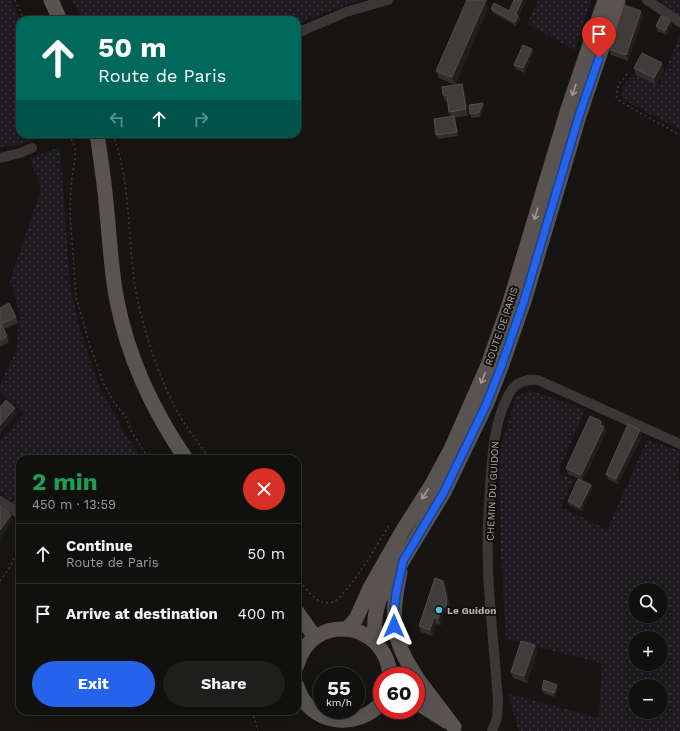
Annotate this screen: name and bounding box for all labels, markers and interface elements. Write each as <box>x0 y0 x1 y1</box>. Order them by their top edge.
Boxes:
pin <box>582 17 616 58</box>
icon: arrive <box>588 23 610 45</box>
text: 50 m <box>98 31 167 64</box>
icon: ahead <box>32 32 84 84</box>
text: Route de Paris <box>98 65 226 86</box>
one-way arrow <box>570 84 578 96</box>
icon: left <box>106 108 128 130</box>
icon: ahead <box>148 108 170 130</box>
icon: right <box>190 108 212 130</box>
one-way arrow <box>532 208 539 221</box>
street label: ROUTE DE PARIS <box>483 285 520 367</box>
one-way arrow <box>479 371 486 383</box>
street label: CHEMIN DU GUIDON <box>484 441 501 541</box>
text: 2 min <box>32 468 98 496</box>
button: close <box>243 468 285 510</box>
one-way arrow <box>421 488 429 500</box>
text: 450 m · 13:59 <box>32 497 116 512</box>
text: Continue <box>66 537 133 555</box>
icon: ahead <box>32 543 54 565</box>
text: 50 m <box>248 545 285 563</box>
text: Route de Paris <box>66 555 159 570</box>
map controls <box>628 583 668 719</box>
button: search <box>628 583 668 623</box>
icon: arrive <box>32 603 54 625</box>
text: Arrive at destination <box>66 605 218 623</box>
text: 400 m <box>238 605 285 623</box>
position arrow <box>373 605 415 647</box>
marker: Le Guidon <box>434 605 444 615</box>
place label: Le Guidon <box>447 605 496 616</box>
button: + <box>628 631 668 671</box>
button: Exit <box>32 661 155 707</box>
button: Share <box>163 661 285 707</box>
speed limit sign: 60 <box>373 667 425 719</box>
text: 55 <box>327 676 351 700</box>
button: − <box>628 679 668 719</box>
text: km/h <box>326 697 352 708</box>

